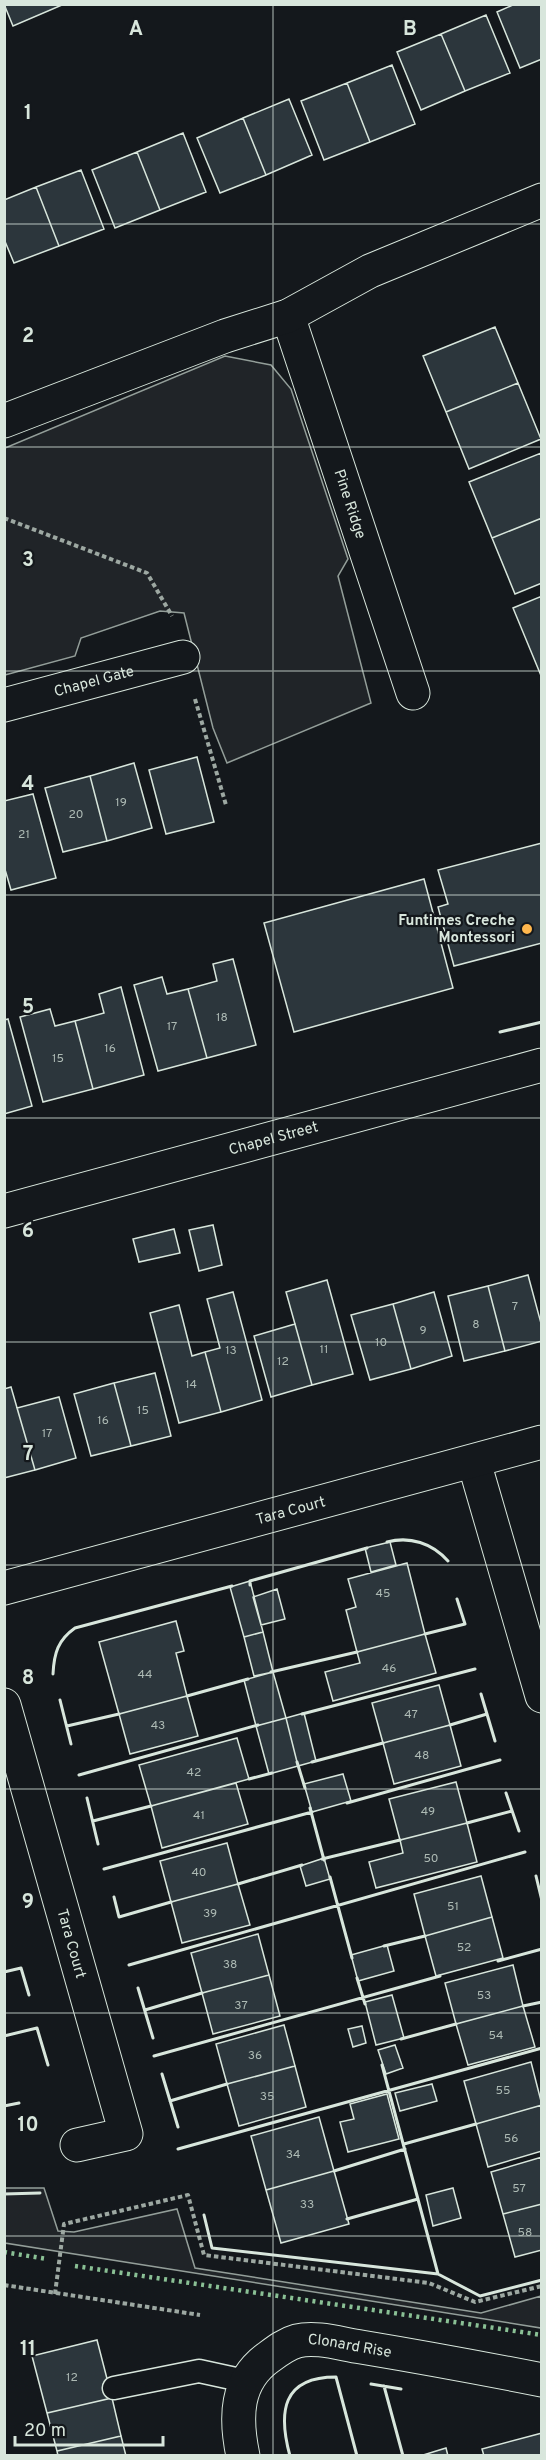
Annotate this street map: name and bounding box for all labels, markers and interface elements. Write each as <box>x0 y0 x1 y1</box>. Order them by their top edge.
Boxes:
text: A <box>129 17 143 43</box>
text: B <box>403 17 417 43</box>
text: 1 <box>24 101 32 127</box>
text: 2 <box>22 324 34 350</box>
street label: Pine Ridge <box>329 467 369 542</box>
text: 3 <box>22 548 34 574</box>
street label: Chapel Gate <box>52 663 136 702</box>
text: 4 <box>22 772 34 798</box>
house number: 19 <box>115 795 127 811</box>
house number: 20 <box>68 807 84 823</box>
house number: 21 <box>18 827 30 843</box>
place label: Funtimes Creche Montessori <box>398 912 515 948</box>
marker: Funtimes Creche Montessori <box>520 922 534 936</box>
text: 5 <box>22 995 34 1021</box>
house number: 18 <box>216 1010 228 1026</box>
house number: 17 <box>167 1019 177 1035</box>
house number: 16 <box>104 1041 116 1057</box>
house number: 15 <box>52 1051 64 1067</box>
street label: Chapel Street <box>227 1118 321 1161</box>
text: 6 <box>22 1219 34 1245</box>
house number: 7 <box>512 1299 518 1315</box>
house number: 8 <box>472 1317 480 1333</box>
house number: 9 <box>419 1323 427 1339</box>
house number: 10 <box>375 1335 387 1351</box>
house number: 11 <box>320 1342 328 1358</box>
house number: 13 <box>225 1343 237 1359</box>
house number: 12 <box>277 1354 289 1370</box>
house number: 14 <box>185 1377 197 1393</box>
house number: 15 <box>137 1403 149 1419</box>
house number: 16 <box>97 1413 109 1429</box>
house number: 17 <box>42 1426 52 1442</box>
text: 7 <box>23 1442 33 1468</box>
street label: Tara Court <box>254 1493 328 1530</box>
house number: 45 <box>376 1586 390 1602</box>
house number: 46 <box>382 1661 396 1677</box>
text: 8 <box>22 1666 34 1692</box>
house number: 44 <box>138 1667 152 1683</box>
house number: 47 <box>404 1707 418 1723</box>
house number: 43 <box>151 1718 165 1734</box>
house number: 48 <box>415 1748 429 1764</box>
house number: 42 <box>187 1765 201 1781</box>
house number: 49 <box>421 1804 435 1820</box>
house number: 41 <box>193 1808 205 1824</box>
house number: 50 <box>423 1851 439 1867</box>
house number: 40 <box>191 1865 207 1881</box>
text: 9 <box>22 1890 34 1916</box>
house number: 51 <box>447 1899 459 1915</box>
house number: 39 <box>203 1906 217 1922</box>
street label: Tara Court <box>52 1907 89 1981</box>
house number: 52 <box>457 1940 471 1956</box>
house number: 38 <box>223 1957 237 1973</box>
house number: 53 <box>477 1988 491 2004</box>
house number: 37 <box>234 1998 248 2014</box>
house number: 54 <box>488 2028 504 2044</box>
house number: 36 <box>248 2048 262 2064</box>
house number: 55 <box>496 2083 510 2099</box>
house number: 35 <box>260 2089 274 2105</box>
text: 10 <box>17 2113 39 2139</box>
house number: 56 <box>504 2131 518 2147</box>
house number: 34 <box>286 2147 300 2163</box>
house number: 57 <box>512 2181 526 2197</box>
house number: 33 <box>300 2197 314 2213</box>
house number: 58 <box>518 2225 532 2241</box>
street label: Clonard Rise <box>308 2331 393 2363</box>
text: 11 <box>20 2337 36 2363</box>
house number: 12 <box>66 2370 78 2386</box>
scale bar <box>15 2409 164 2447</box>
text: 20 m <box>24 2420 66 2443</box>

